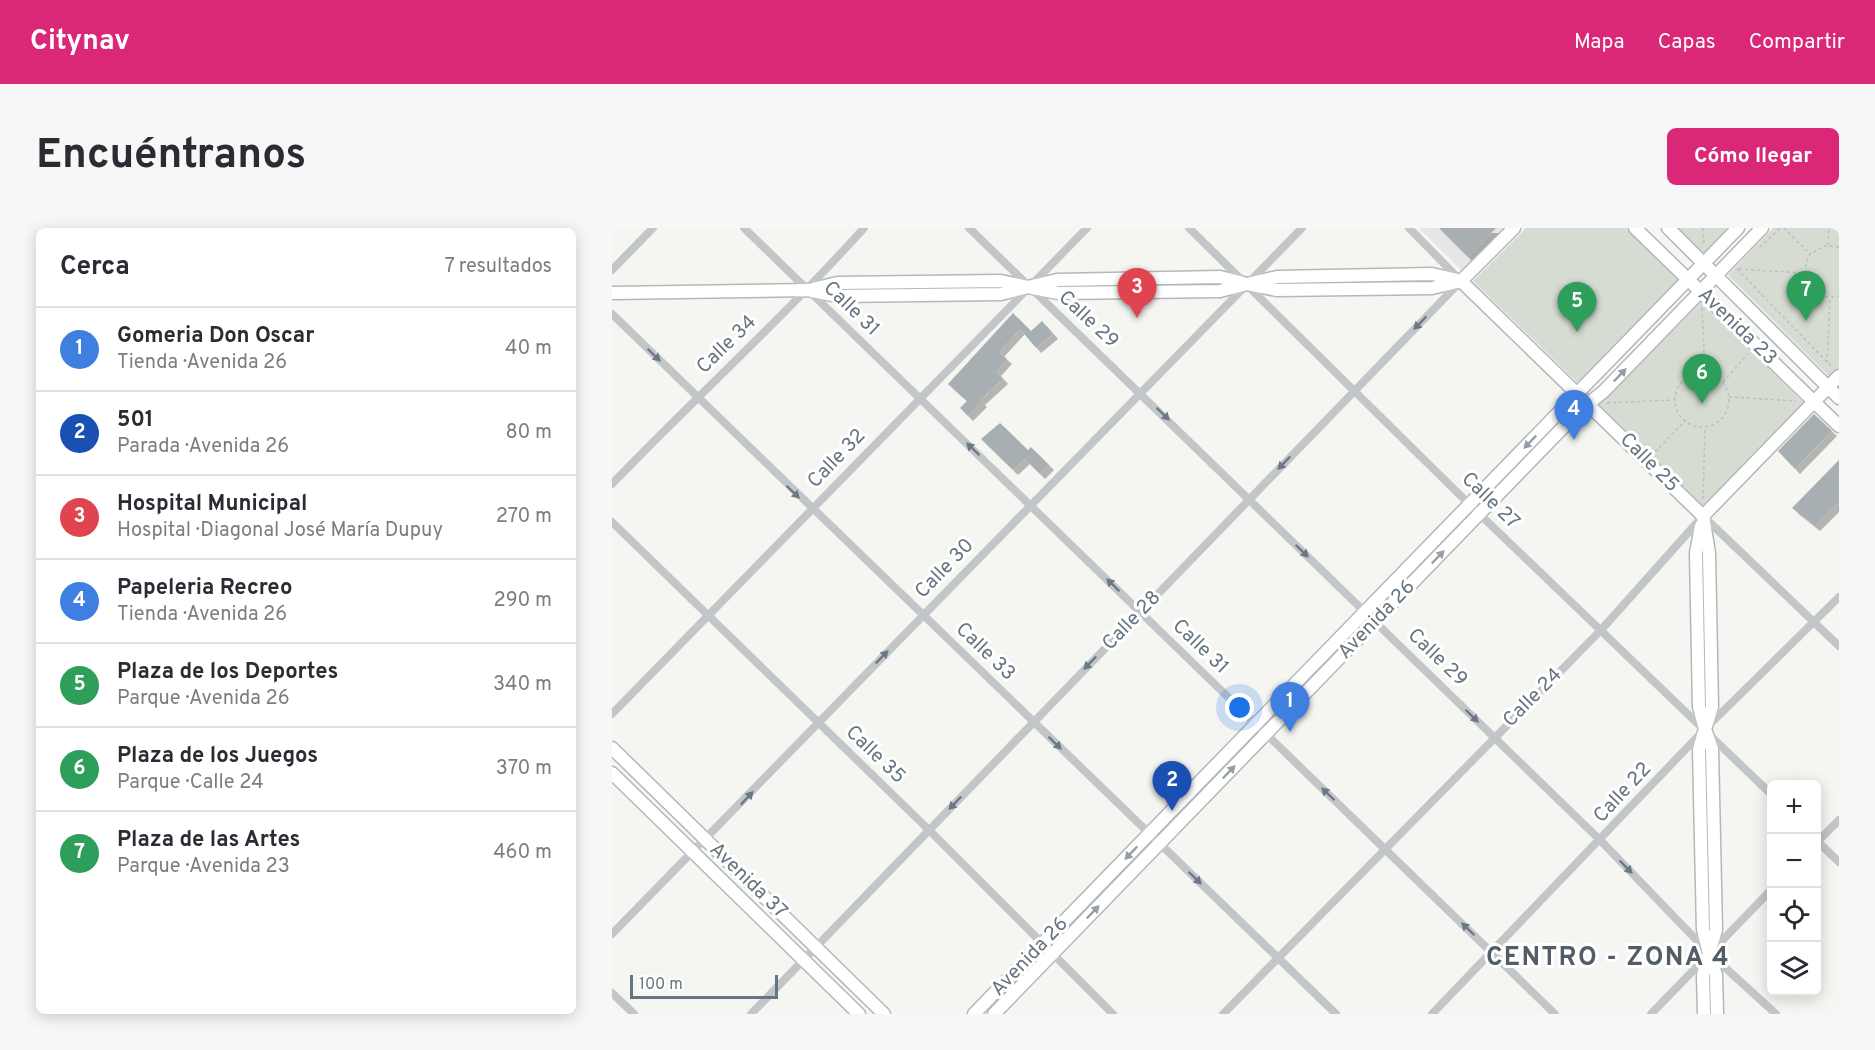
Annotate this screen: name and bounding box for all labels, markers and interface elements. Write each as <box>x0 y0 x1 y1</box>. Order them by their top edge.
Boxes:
text: Citynav <box>30 24 130 60</box>
text: Mapa <box>1574 29 1625 56</box>
text: Capas <box>1658 29 1716 56</box>
text: Compartir <box>1749 29 1845 56</box>
button: Cómo llegar <box>1667 128 1839 185</box>
text: Encuéntranos <box>36 130 306 183</box>
text: Cerca <box>60 251 130 284</box>
text: 7 resultados <box>444 254 552 280</box>
pin: 3 <box>1118 268 1156 318</box>
pin: 7 <box>1786 272 1826 321</box>
street label: Calle 31 <box>817 276 885 342</box>
pin: 5 <box>1558 282 1596 332</box>
street label: Avenida 23 <box>1692 283 1782 371</box>
street label: Calle 29 <box>1052 285 1124 355</box>
street label: Calle 34 <box>691 310 763 380</box>
one-way arrow <box>1414 315 1428 329</box>
text: Gomeria Don Oscar <box>117 323 314 350</box>
text: 1 <box>76 336 84 362</box>
text: 40 m <box>505 336 552 362</box>
one-way arrow <box>646 348 660 362</box>
text: Tienda · Avenida 26 <box>117 350 287 376</box>
pin: 6 <box>1682 354 1722 404</box>
one-way arrow <box>1613 367 1627 382</box>
pin: 4 <box>1554 390 1594 440</box>
text: 501 <box>117 407 154 434</box>
one-way arrow <box>1155 407 1169 421</box>
text: 2 <box>73 420 86 446</box>
text: 80 m <box>506 420 552 446</box>
street label: Calle 32 <box>802 424 872 494</box>
street label: Calle 25 <box>1614 428 1684 498</box>
text: Parada · Avenida 26 <box>117 434 289 460</box>
one-way arrow <box>1523 434 1537 449</box>
one-way arrow <box>966 443 980 457</box>
one-way arrow <box>1278 455 1292 469</box>
street label: Calle 27 <box>1455 467 1525 535</box>
one-way arrow <box>786 484 800 498</box>
text: Hospital Municipal <box>117 491 307 518</box>
text: 3 <box>74 504 86 530</box>
text: 270 m <box>496 504 552 530</box>
text: Hospital · Diagonal José María Dupuy <box>117 518 443 544</box>
street label: Calle 30 <box>910 533 980 605</box>
one-way arrow <box>1295 543 1309 557</box>
one-way arrow <box>1430 550 1444 564</box>
text: Papeleria Recreo <box>117 575 292 602</box>
street label: Avenida 26 <box>1333 575 1421 665</box>
one-way arrow <box>1105 578 1120 592</box>
street label: Calle 28 <box>1097 585 1167 657</box>
text: 4 <box>73 588 86 614</box>
text: 290 m <box>494 588 552 614</box>
text: Tienda · Avenida 26 <box>117 602 287 628</box>
street label: Calle 31 <box>1166 614 1234 680</box>
street label: Calle 33 <box>950 617 1020 687</box>
street label: Calle 29 <box>1401 623 1473 693</box>
one-way arrow <box>874 651 888 665</box>
one-way arrow <box>1084 656 1098 670</box>
text: Plaza de los Deportes <box>117 659 338 686</box>
street label: Calle 24 <box>1498 663 1568 733</box>
text: 5 <box>73 672 86 698</box>
text: 340 m <box>493 672 552 698</box>
pin: 1 <box>1270 682 1310 732</box>
text: Parque · Avenida 26 <box>117 686 290 712</box>
your location <box>1225 693 1254 722</box>
one-way arrow <box>1465 708 1479 722</box>
street label: Calle 35 <box>839 720 911 790</box>
one-way arrow <box>1048 735 1062 749</box>
text: Plaza de los Juegos <box>117 743 318 770</box>
text: 6 <box>73 756 86 782</box>
text: 370 m <box>496 756 552 782</box>
street label: Calle 22 <box>1588 757 1658 829</box>
pin: 2 <box>1152 762 1192 811</box>
one-way arrow <box>1221 765 1235 779</box>
text: Parque · Calle 24 <box>117 770 264 796</box>
map controls <box>1767 780 1821 996</box>
button: + <box>1767 780 1821 834</box>
one-way arrow <box>1322 787 1336 801</box>
one-way arrow <box>739 791 753 805</box>
one-way arrow <box>948 796 962 810</box>
text: Plaza de las Artes <box>117 827 300 854</box>
button: − <box>1767 834 1821 888</box>
street label: Avenida 37 <box>703 837 793 925</box>
text: 7 <box>74 840 85 866</box>
text: 460 m <box>493 840 552 866</box>
one-way arrow <box>1124 845 1138 860</box>
text: Parque · Avenida 23 <box>117 854 290 880</box>
one-way arrow <box>1619 860 1633 874</box>
one-way arrow <box>1188 871 1202 885</box>
button: locate <box>1767 888 1821 942</box>
one-way arrow <box>1085 905 1099 919</box>
street label: Avenida 26 <box>986 912 1074 1002</box>
one-way arrow <box>1462 923 1476 937</box>
district label: CENTRO - ZONA 4 <box>1486 942 1730 975</box>
button: layers <box>1767 942 1821 996</box>
scale bar <box>630 972 778 1000</box>
text: 100 m <box>639 975 683 995</box>

